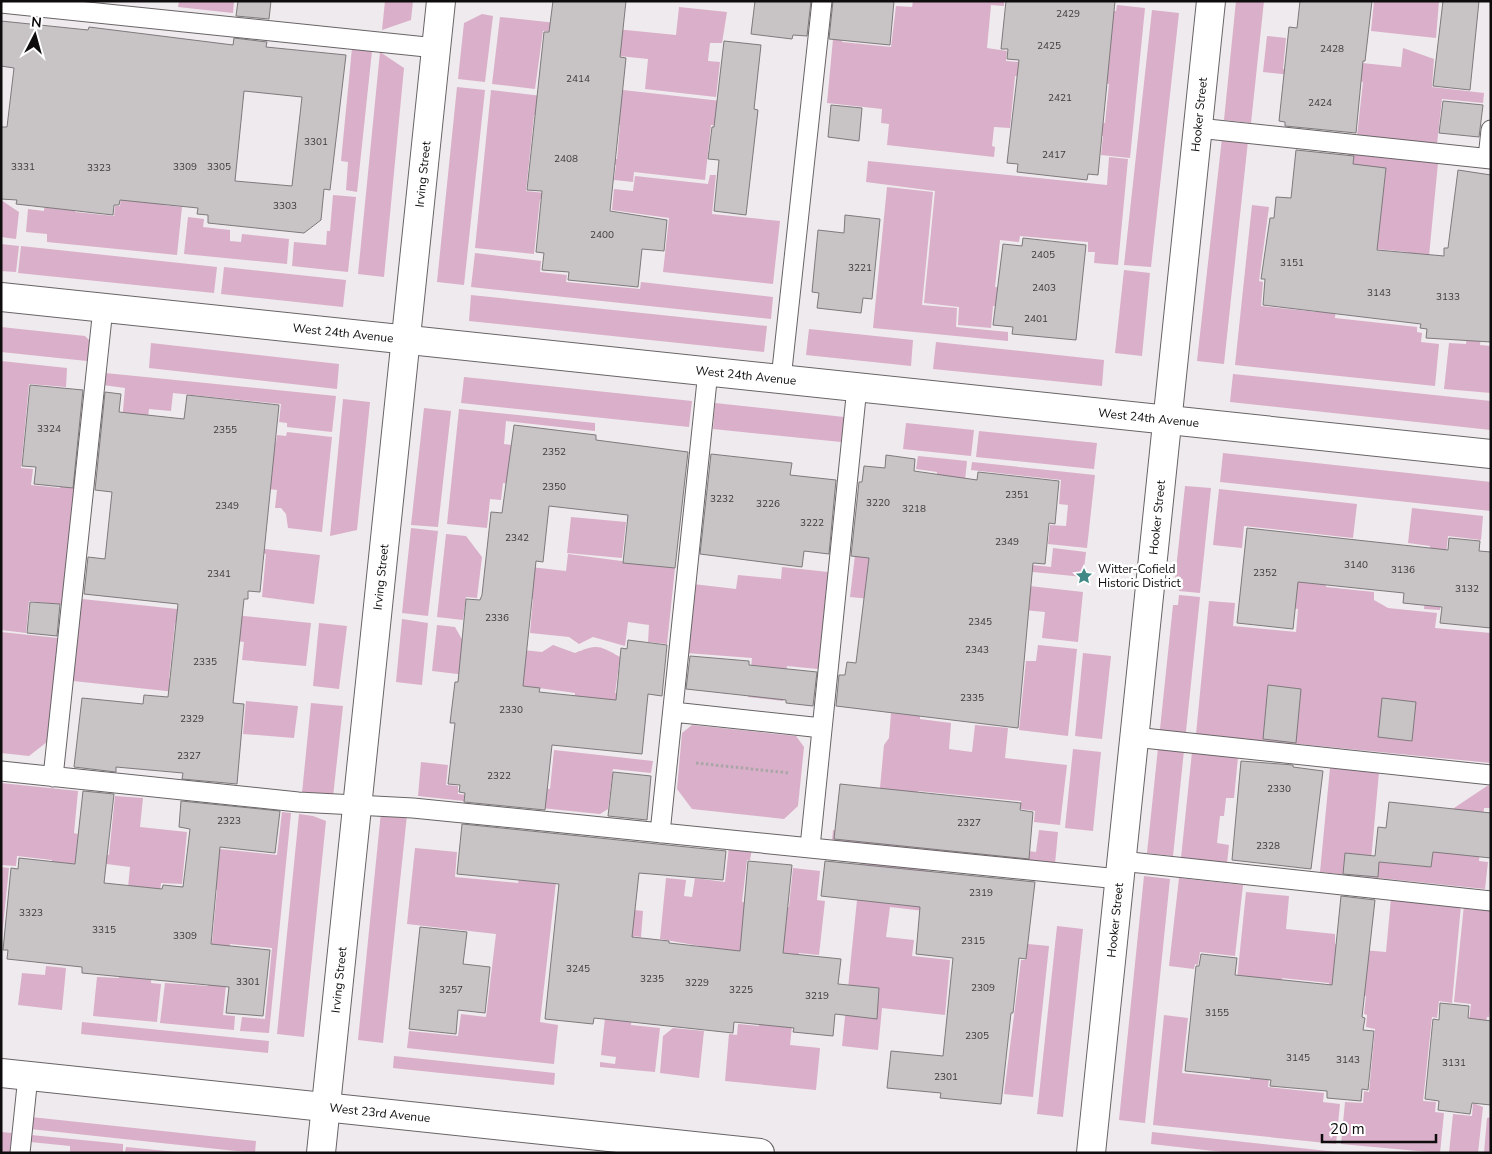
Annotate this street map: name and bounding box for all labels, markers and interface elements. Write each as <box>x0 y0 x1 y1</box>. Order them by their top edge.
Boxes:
house number: 2429 <box>1056 7 1080 21</box>
north arrow <box>10 10 60 60</box>
text: N <box>30 13 43 33</box>
house number: 2425 <box>1037 39 1061 53</box>
house number: 2428 <box>1320 42 1344 56</box>
house number: 2414 <box>566 72 590 86</box>
street label: Hooker Street <box>1187 76 1211 153</box>
house number: 2421 <box>1048 91 1072 105</box>
house number: 2424 <box>1308 96 1332 110</box>
house number: 3301 <box>304 135 328 149</box>
street label: Irving Street <box>412 140 434 208</box>
house number: 2417 <box>1042 148 1066 162</box>
house number: 2408 <box>554 152 578 166</box>
house number: 3331 <box>11 160 35 174</box>
house number: 3309 <box>173 160 197 174</box>
house number: 3305 <box>207 160 231 174</box>
house number: 3323 <box>87 161 111 175</box>
house number: 3303 <box>273 199 297 213</box>
house number: 2400 <box>590 228 614 242</box>
house number: 2405 <box>1031 248 1055 262</box>
house number: 3151 <box>1280 256 1304 270</box>
house number: 3221 <box>848 261 872 275</box>
house number: 2403 <box>1032 281 1056 295</box>
house number: 3143 <box>1367 286 1391 300</box>
house number: 3133 <box>1436 290 1460 304</box>
house number: 2401 <box>1024 312 1048 326</box>
street label: West 24th Avenue <box>292 320 394 346</box>
street label: West 24th Avenue <box>695 362 797 389</box>
street label: West 24th Avenue <box>1097 405 1200 431</box>
house number: 3324 <box>37 422 61 436</box>
house number: 2355 <box>213 423 237 437</box>
house number: 2352 <box>542 445 566 459</box>
street label: Hooker Street <box>1145 479 1169 556</box>
house number: 2350 <box>542 480 566 494</box>
house number: 2351 <box>1005 488 1029 502</box>
house number: 3232 <box>710 492 734 506</box>
house number: 3220 <box>866 496 890 510</box>
house number: 3226 <box>756 497 780 511</box>
house number: 2349 <box>215 499 239 513</box>
house number: 3218 <box>902 502 926 516</box>
house number: 3222 <box>800 516 824 530</box>
house number: 2342 <box>505 531 529 545</box>
house number: 2349 <box>995 535 1019 549</box>
street label: Irving Street <box>370 542 392 611</box>
house number: 3140 <box>1344 558 1368 572</box>
place label: Witter-Cofield Historic District <box>1098 561 1181 591</box>
house number: 3136 <box>1391 563 1415 577</box>
place icon: Witter-Cofield Historic District <box>1074 566 1094 586</box>
house number: 2352 <box>1253 566 1277 580</box>
house number: 2341 <box>207 567 231 581</box>
house number: 3132 <box>1455 582 1479 596</box>
house number: 2336 <box>485 611 509 625</box>
house number: 2345 <box>968 615 992 629</box>
house number: 2343 <box>965 643 989 657</box>
house number: 2335 <box>193 655 217 669</box>
house number: 2335 <box>960 691 984 705</box>
house number: 2330 <box>499 703 523 717</box>
house number: 2329 <box>180 712 204 726</box>
house number: 2327 <box>177 749 201 763</box>
house number: 2322 <box>487 769 511 783</box>
house number: 2330 <box>1267 782 1291 796</box>
house number: 2323 <box>217 814 241 828</box>
house number: 2327 <box>957 816 981 830</box>
house number: 2328 <box>1256 839 1280 853</box>
street label: Hooker Street <box>1103 881 1127 958</box>
house number: 2319 <box>969 886 993 900</box>
house number: 3323 <box>19 906 43 920</box>
house number: 3315 <box>92 923 116 937</box>
house number: 3309 <box>173 929 197 943</box>
house number: 2315 <box>961 934 985 948</box>
street label: Irving Street <box>328 945 351 1014</box>
house number: 3245 <box>566 962 590 976</box>
house number: 3235 <box>640 972 664 986</box>
house number: 3301 <box>236 975 260 989</box>
house number: 3229 <box>685 976 709 990</box>
house number: 2309 <box>971 981 995 995</box>
house number: 3257 <box>439 983 463 997</box>
house number: 3225 <box>729 983 753 997</box>
house number: 3219 <box>805 989 829 1003</box>
house number: 3155 <box>1205 1006 1229 1020</box>
house number: 2305 <box>965 1029 989 1043</box>
house number: 3145 <box>1286 1051 1310 1065</box>
house number: 3143 <box>1336 1053 1360 1067</box>
house number: 3131 <box>1442 1056 1466 1070</box>
house number: 2301 <box>934 1070 958 1084</box>
street label: West 23rd Avenue <box>329 1100 431 1126</box>
scale bar <box>1322 1112 1436 1144</box>
text: 20 m <box>1330 1119 1365 1139</box>

